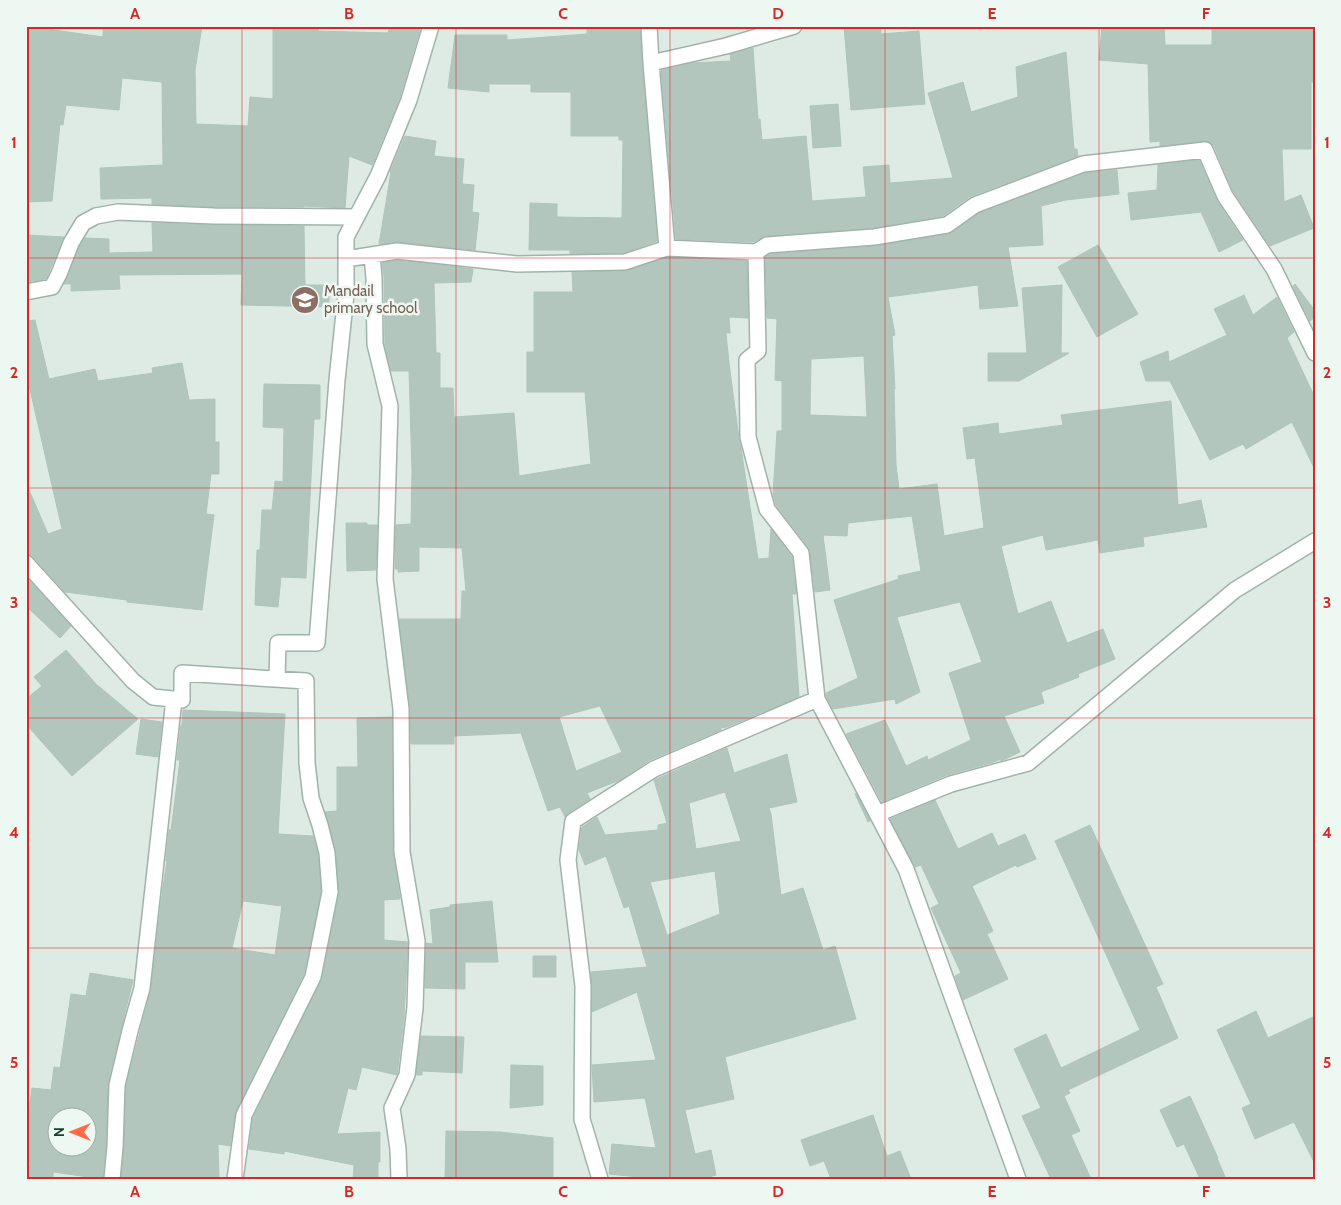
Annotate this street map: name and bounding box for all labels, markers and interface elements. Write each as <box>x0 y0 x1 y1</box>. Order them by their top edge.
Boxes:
text: A <box>130 4 140 23</box>
text: B <box>344 4 354 23</box>
text: C <box>558 4 568 23</box>
text: D <box>772 4 784 23</box>
text: E <box>987 4 997 23</box>
text: F <box>1202 4 1211 23</box>
text: 1 <box>11 133 17 152</box>
text: 1 <box>1324 133 1330 152</box>
place label: Mandail primary school <box>324 282 418 317</box>
school or university icon: Mandail primary school <box>290 285 320 315</box>
text: 2 <box>10 363 18 382</box>
text: 2 <box>1323 363 1331 382</box>
text: 3 <box>10 593 18 612</box>
text: 3 <box>1323 593 1331 612</box>
text: 4 <box>9 823 19 842</box>
text: 4 <box>1322 823 1332 842</box>
text: 5 <box>10 1053 18 1072</box>
text: 5 <box>1323 1053 1331 1072</box>
north arrow <box>48 1108 98 1158</box>
text: N <box>50 1127 68 1137</box>
text: A <box>130 1182 140 1201</box>
text: B <box>344 1182 354 1201</box>
text: C <box>558 1182 568 1201</box>
text: D <box>772 1182 784 1201</box>
text: E <box>987 1182 997 1201</box>
text: F <box>1202 1182 1211 1201</box>

